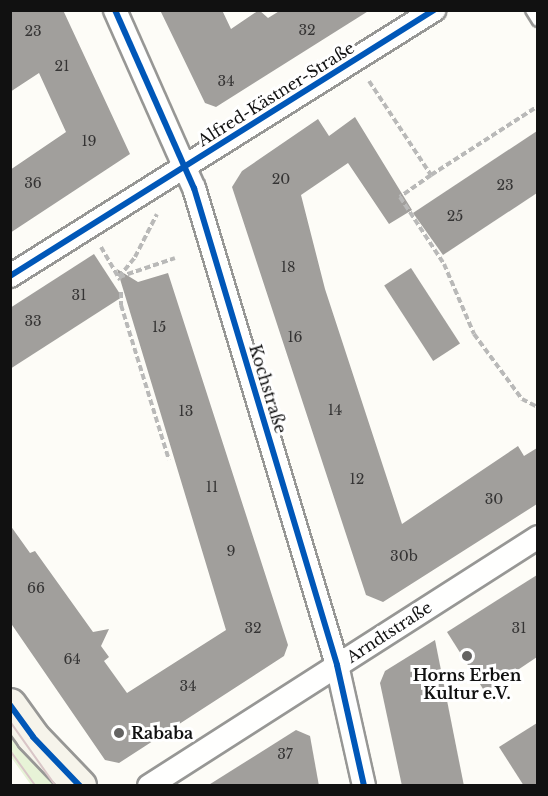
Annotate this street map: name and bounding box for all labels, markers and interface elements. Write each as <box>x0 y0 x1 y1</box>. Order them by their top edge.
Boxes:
house number: 32 <box>298 22 316 38</box>
house number: 23 <box>24 23 42 39</box>
street label: Alfred-Kästner-Straße <box>194 38 358 150</box>
house number: 21 <box>55 58 69 74</box>
house number: 34 <box>218 73 234 89</box>
house number: 19 <box>81 133 97 149</box>
house number: 20 <box>272 171 290 187</box>
house number: 36 <box>24 175 42 191</box>
house number: 23 <box>496 177 514 193</box>
house number: 25 <box>447 208 463 224</box>
house number: 18 <box>281 259 295 275</box>
house number: 31 <box>72 287 86 303</box>
house number: 33 <box>24 313 42 329</box>
house number: 15 <box>152 319 166 335</box>
house number: 16 <box>287 329 303 345</box>
street label: Kochstraße <box>245 342 291 436</box>
house number: 14 <box>328 402 342 418</box>
house number: 13 <box>179 403 193 419</box>
house number: 12 <box>350 471 364 487</box>
house number: 11 <box>206 479 218 495</box>
house number: 30 <box>485 491 503 507</box>
house number: 9 <box>226 543 236 559</box>
house number: 30b <box>390 548 418 564</box>
house number: 66 <box>27 580 45 596</box>
street label: Arndtstraße <box>343 597 435 667</box>
house number: 32 <box>244 620 262 636</box>
house number: 31 <box>512 620 526 636</box>
marker: Horns Erben Kultur e.V. <box>460 649 474 663</box>
house number: 64 <box>63 651 81 667</box>
place label: Horns Erben Kultur e.V. <box>413 665 521 703</box>
house number: 34 <box>180 678 196 694</box>
place label: Rababa <box>131 723 193 743</box>
marker: Rababa <box>112 726 126 740</box>
house number: 37 <box>277 746 293 762</box>

